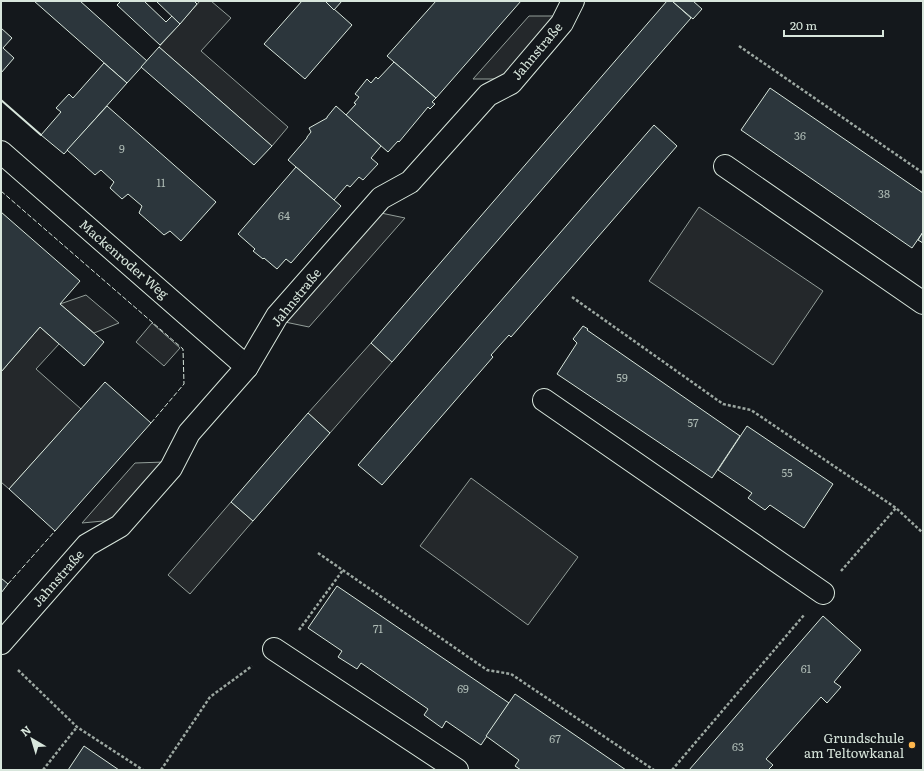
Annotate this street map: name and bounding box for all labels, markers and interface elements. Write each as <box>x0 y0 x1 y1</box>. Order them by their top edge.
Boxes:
scale bar <box>784 12 883 38</box>
text: 20 m <box>790 16 817 34</box>
street label: Jahnstraße <box>507 18 567 84</box>
house number: 36 <box>794 127 806 143</box>
house number: 9 <box>119 140 125 156</box>
house number: 11 <box>157 174 166 190</box>
house number: 38 <box>878 185 890 201</box>
house number: 64 <box>278 207 290 223</box>
street label: Mackenroder Weg <box>76 214 174 303</box>
street label: Jahnstraße <box>266 263 325 330</box>
house number: 59 <box>616 369 628 385</box>
house number: 57 <box>687 414 699 430</box>
house number: 55 <box>781 464 793 480</box>
street label: Jahnstraße <box>27 545 88 610</box>
house number: 71 <box>373 620 384 636</box>
house number: 61 <box>801 660 812 676</box>
house number: 69 <box>457 680 469 696</box>
north arrow <box>12 719 52 759</box>
text: N <box>17 721 34 739</box>
place label: Grundschule am Teltowkanal <box>804 728 905 762</box>
house number: 67 <box>549 730 561 746</box>
house number: 63 <box>732 738 744 754</box>
marker: Grundschule am Teltowkanal <box>907 740 917 750</box>

